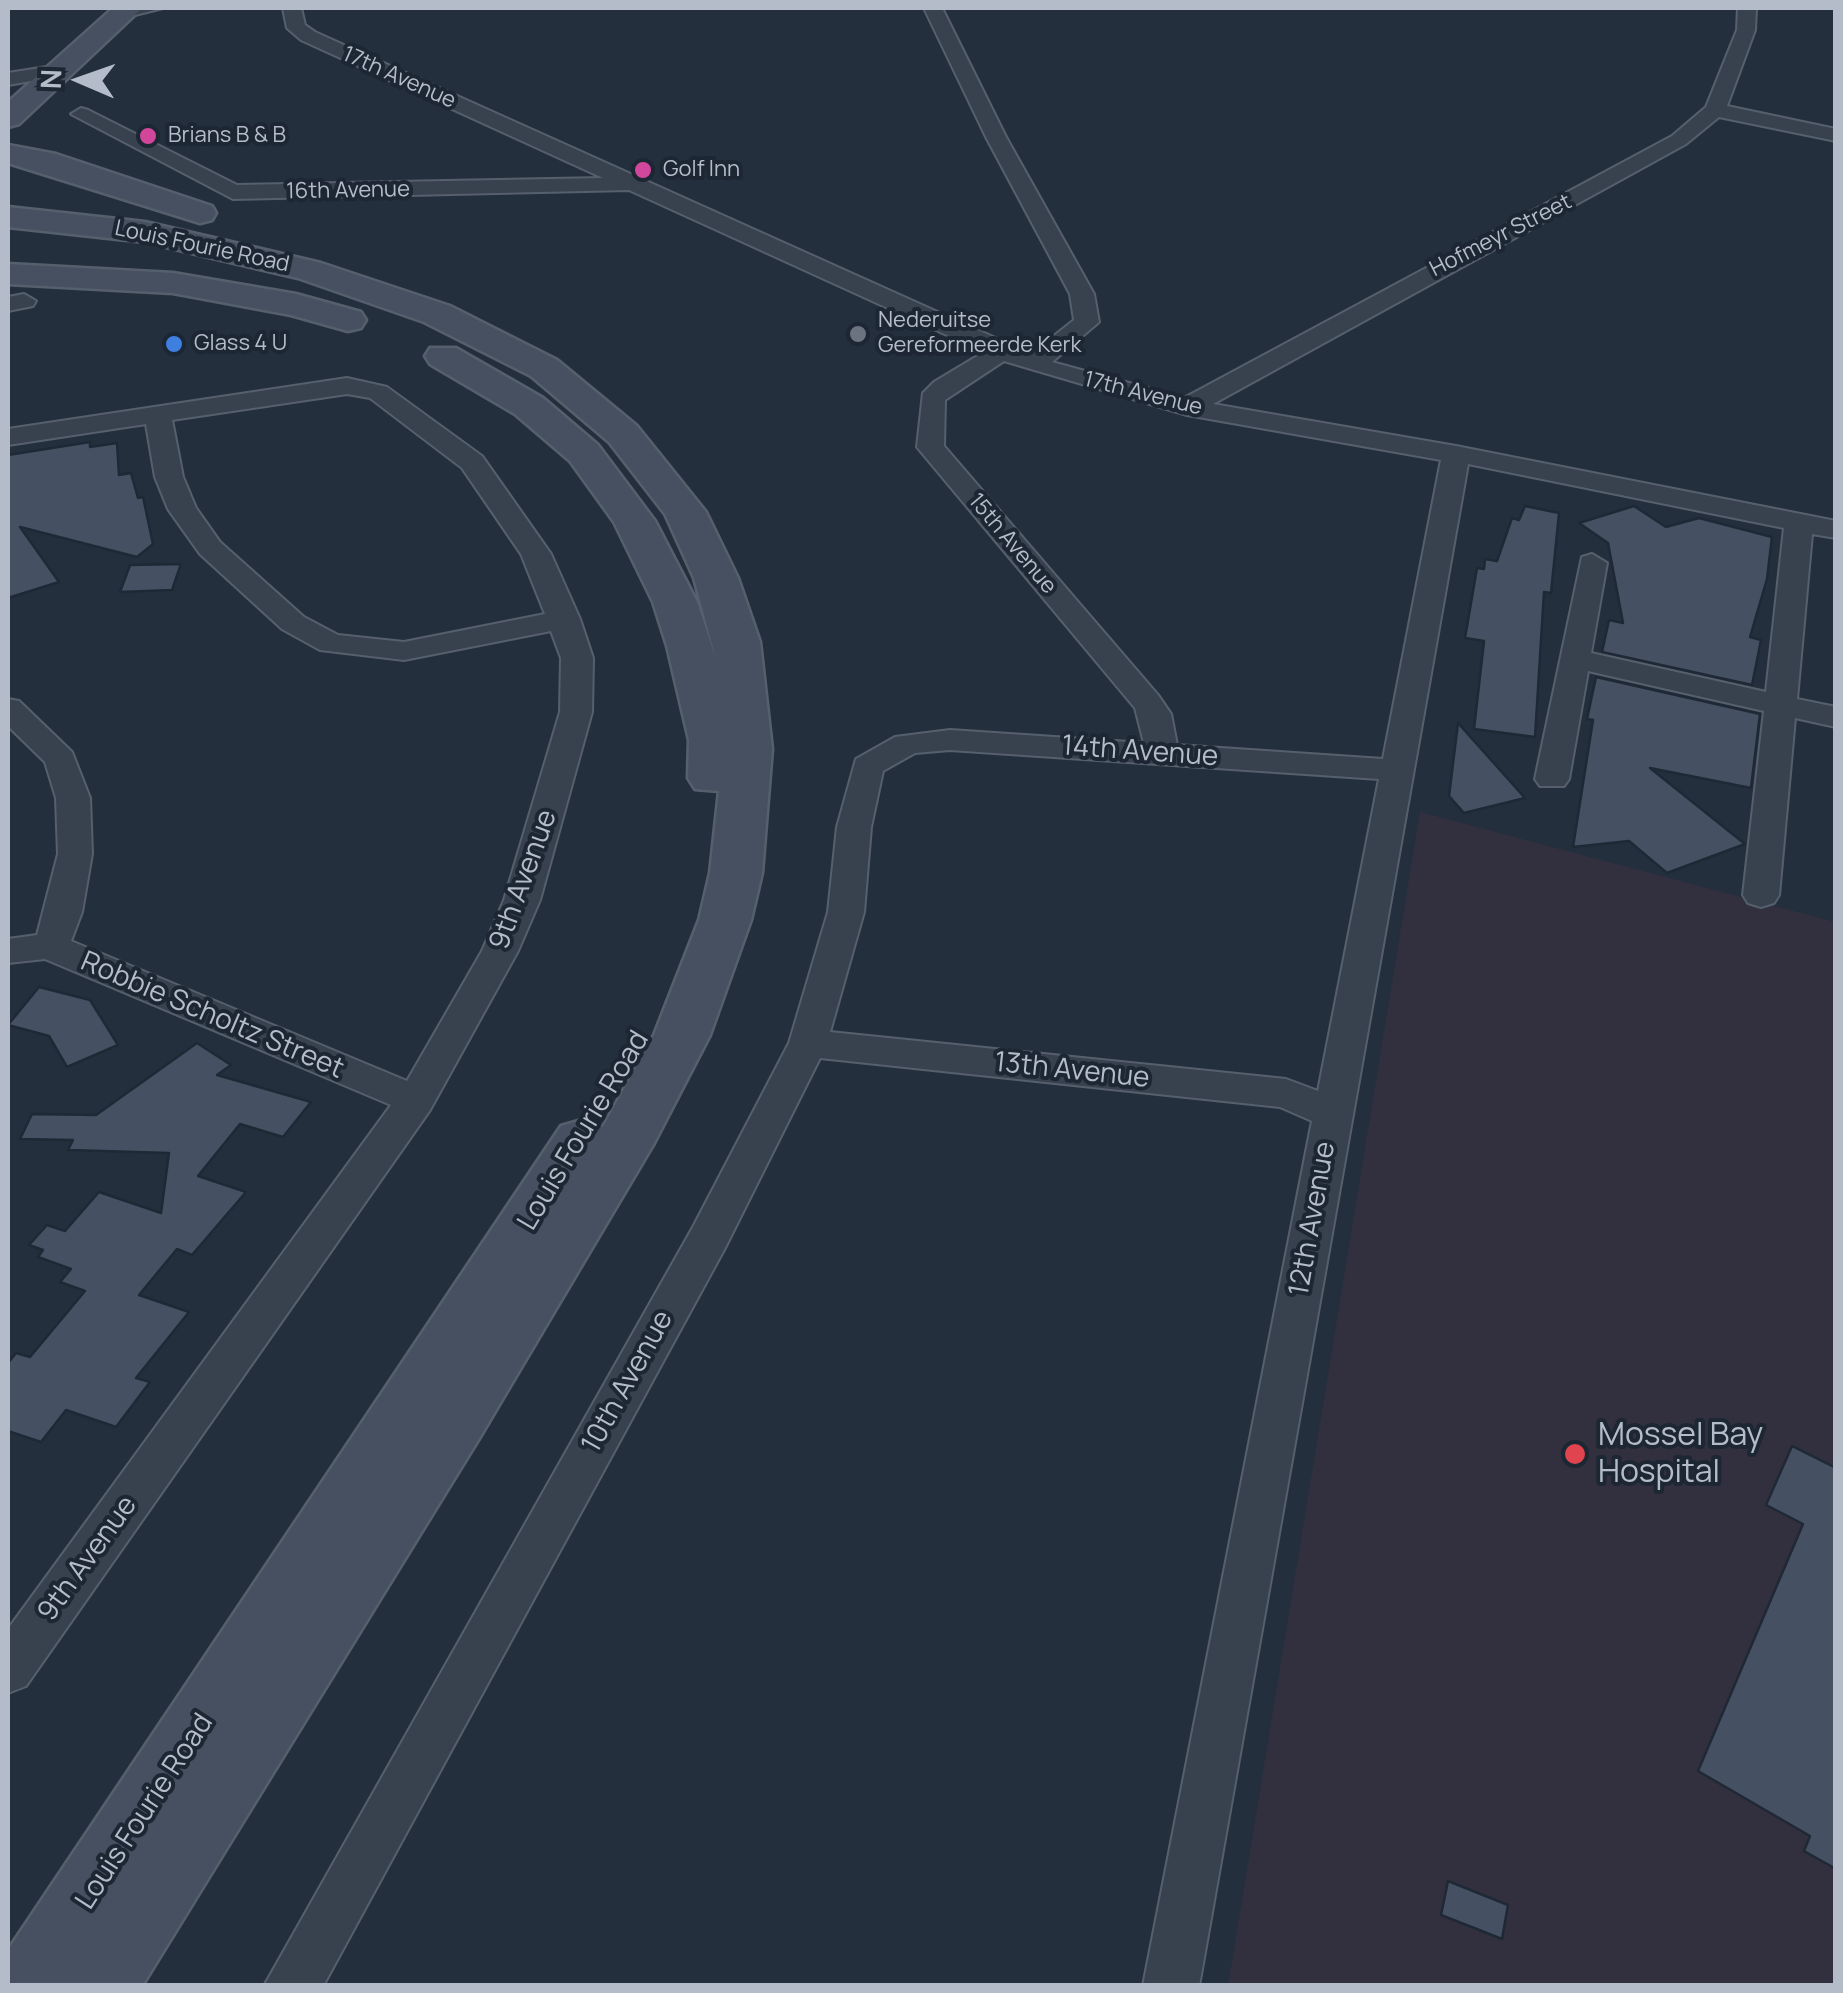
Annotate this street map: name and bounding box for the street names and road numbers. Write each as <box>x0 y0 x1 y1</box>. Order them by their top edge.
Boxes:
street label: 17th Avenue <box>338 41 460 115</box>
street label: 16th Avenue <box>286 177 410 205</box>
street label: Hofmeyr Street <box>1426 189 1576 283</box>
street label: Louis Fourie Road <box>112 216 292 278</box>
street label: 17th Avenue <box>1081 367 1205 421</box>
street label: 15th Avenue <box>962 488 1062 600</box>
street label: 14th Avenue <box>1061 730 1219 774</box>
street label: 9th Avenue <box>483 805 565 955</box>
street label: Robbie Scholtz Street <box>76 945 348 1087</box>
street label: Louis Fourie Road <box>511 1025 657 1237</box>
street label: 13th Avenue <box>993 1046 1151 1096</box>
street label: 12th Avenue <box>1283 1139 1343 1299</box>
street label: 10th Avenue <box>575 1305 681 1459</box>
street label: 9th Avenue <box>31 1490 145 1628</box>
street label: Louis Fourie Road <box>69 1708 221 1916</box>

